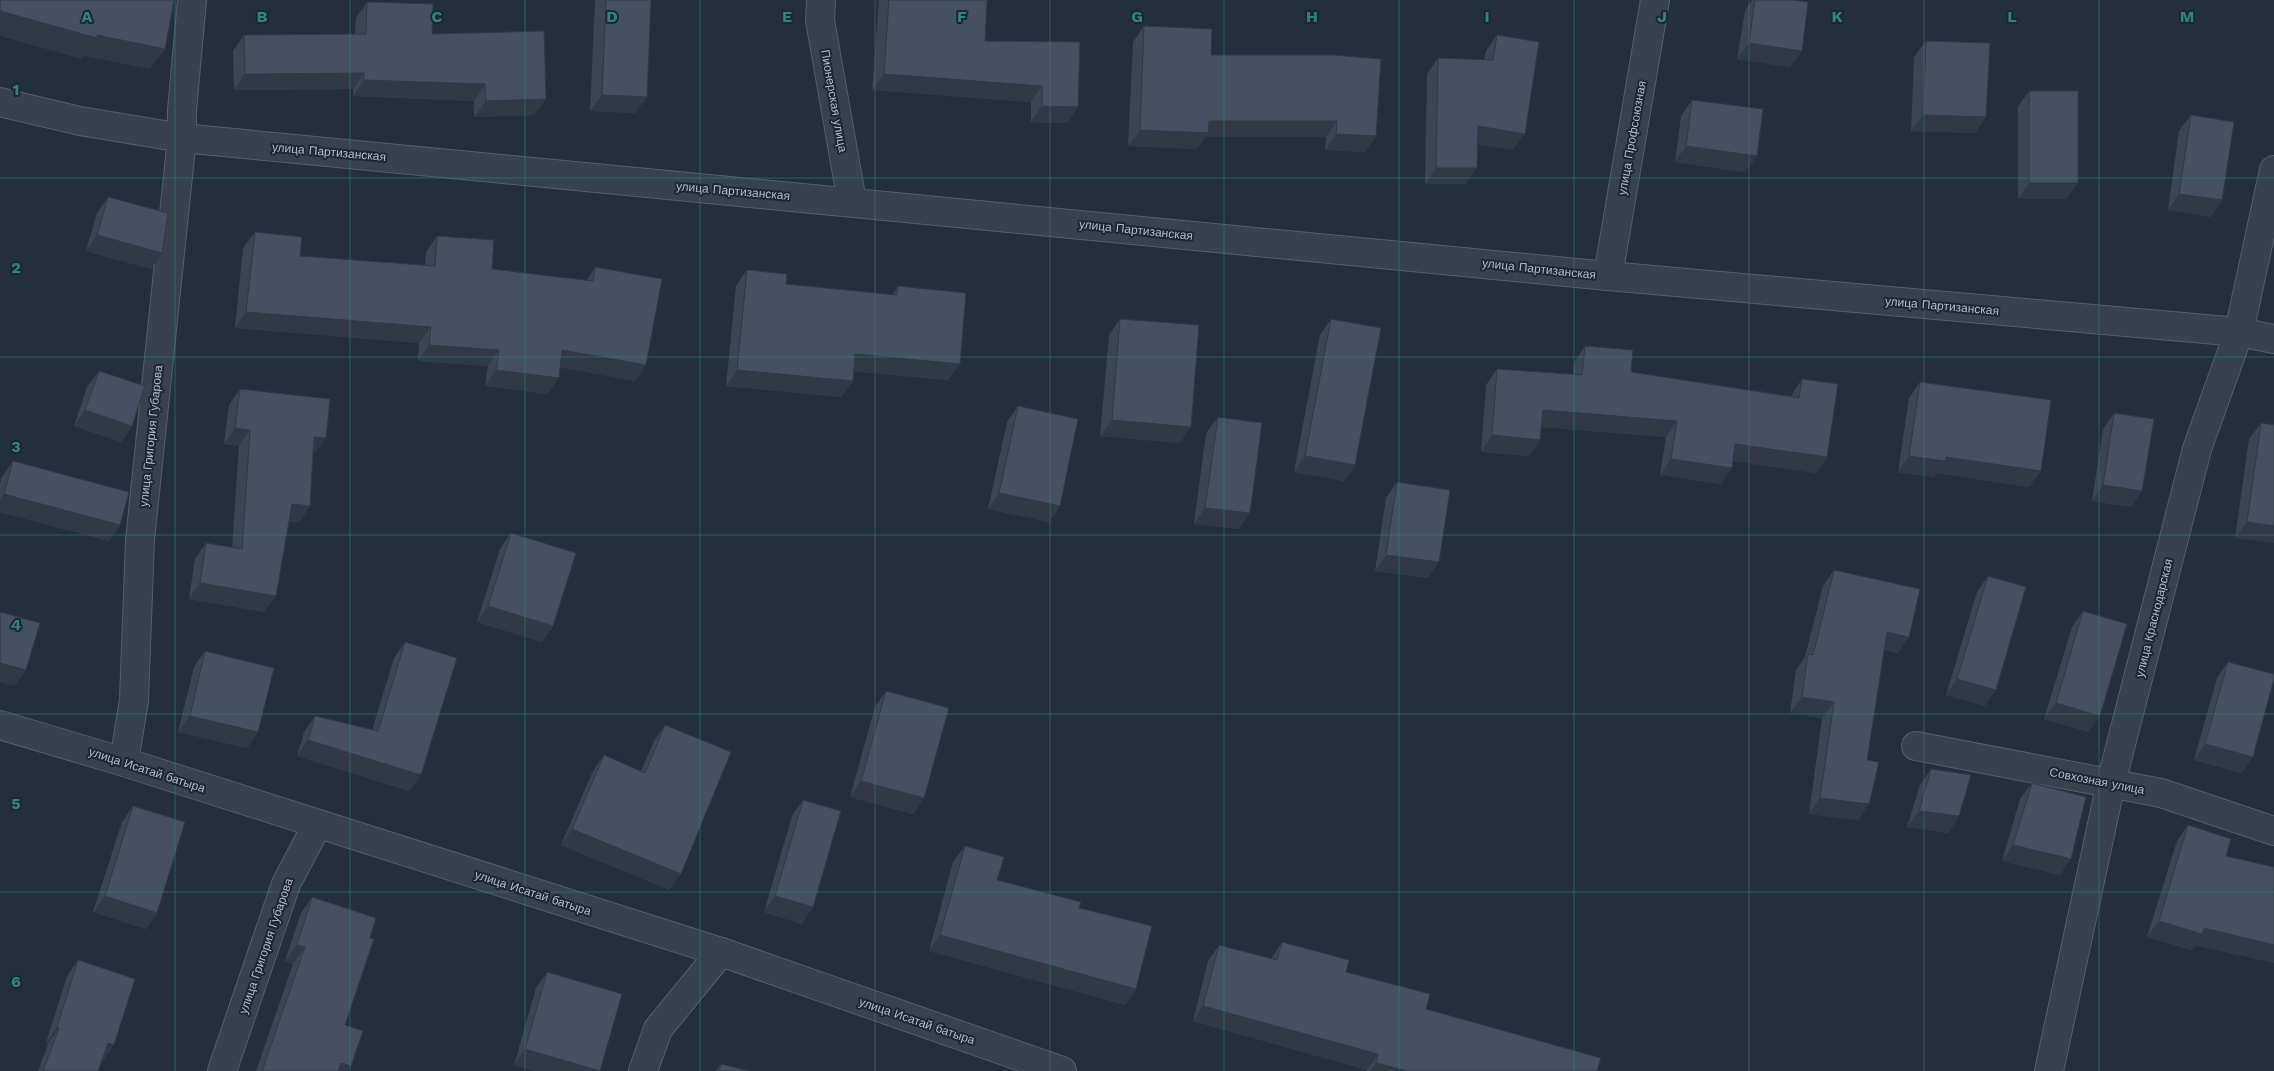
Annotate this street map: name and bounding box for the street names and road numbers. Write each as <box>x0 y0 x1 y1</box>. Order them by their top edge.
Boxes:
street label: Пионерская улица <box>818 49 850 154</box>
street label: улица Профсоюзная <box>1615 80 1649 196</box>
street label: улица Партизанская <box>271 140 387 164</box>
street label: улица Партизанская <box>675 179 791 203</box>
street label: улица Партизанская <box>1078 217 1194 243</box>
street label: улица Партизанская <box>1481 256 1597 282</box>
street label: улица Партизанская <box>1884 294 2000 318</box>
street label: улица Григория Губарова <box>137 364 165 508</box>
street label: улица Краснодарская <box>2133 557 2175 679</box>
street label: улица Исатай батыра <box>87 745 207 796</box>
street label: Совхозная улица <box>2048 765 2146 797</box>
street label: улица Исатай батыра <box>473 868 593 919</box>
street label: улица Григория Губарова <box>236 876 296 1016</box>
street label: улица Исатай батыра <box>857 995 977 1047</box>

